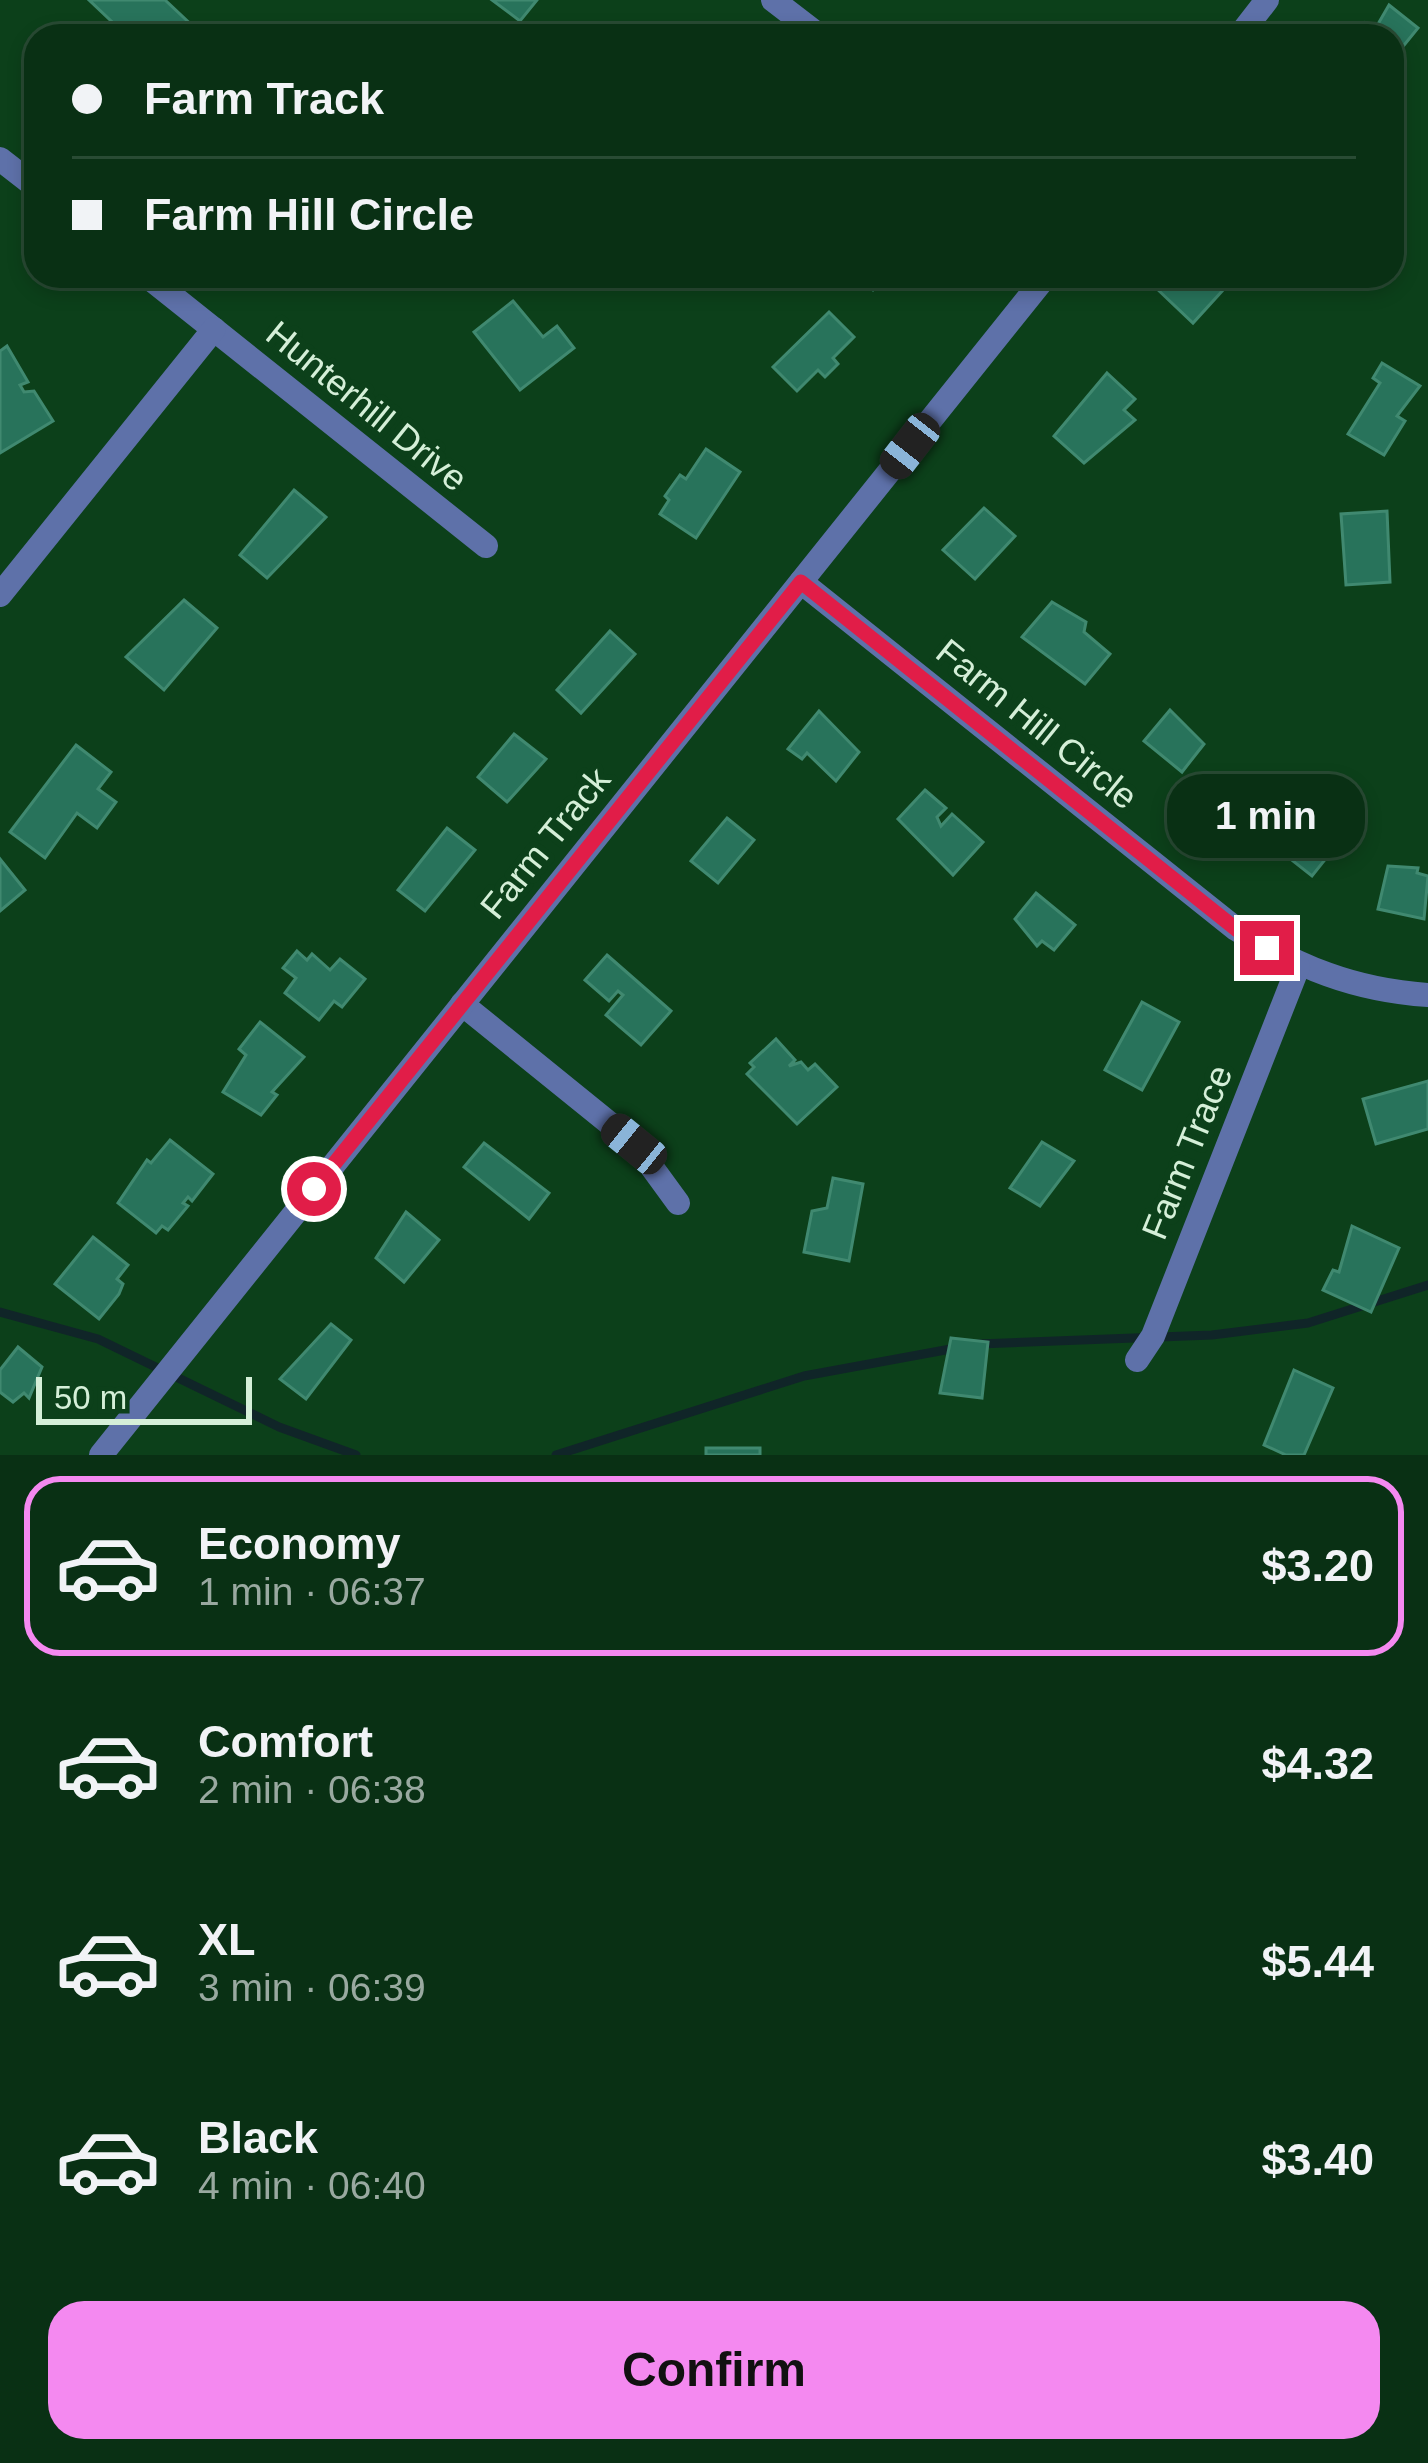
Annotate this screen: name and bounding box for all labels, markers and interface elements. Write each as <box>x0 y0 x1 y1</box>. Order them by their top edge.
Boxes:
text: Farm Track <box>144 73 384 124</box>
text: Farm Hill Circle <box>144 189 474 240</box>
street label: Hunterhill Drive <box>258 313 476 499</box>
car <box>874 407 946 485</box>
street label: Farm Hill Circle <box>929 631 1145 817</box>
street label: Farm Track <box>472 759 619 927</box>
callout: 1 min <box>1168 774 1366 858</box>
text: 1 min <box>1215 794 1317 837</box>
route end <box>1240 921 1294 975</box>
street label: Farm Trace <box>1134 1059 1240 1245</box>
car <box>595 1107 673 1181</box>
route start <box>287 1162 341 1216</box>
scale bar <box>36 1371 252 1424</box>
text: 50 m <box>54 1379 127 1416</box>
icon: car <box>54 1512 162 1620</box>
text: Economy <box>198 1518 401 1569</box>
text: $3.20 <box>1261 1540 1374 1591</box>
text: 1 min · 06:37 <box>198 1570 426 1613</box>
icon: car <box>54 1710 162 1818</box>
text: Comfort <box>198 1716 373 1767</box>
text: $4.32 <box>1261 1738 1374 1789</box>
text: 2 min · 06:38 <box>198 1768 426 1811</box>
icon: car <box>54 1908 162 2016</box>
text: XL <box>198 1914 256 1965</box>
text: $5.44 <box>1261 1936 1374 1987</box>
text: 3 min · 06:39 <box>198 1966 426 2009</box>
icon: car <box>54 2106 162 2214</box>
text: Black <box>198 2112 318 2163</box>
text: $3.40 <box>1261 2134 1374 2185</box>
text: 4 min · 06:40 <box>198 2164 426 2207</box>
button: Confirm <box>48 2301 1380 2439</box>

